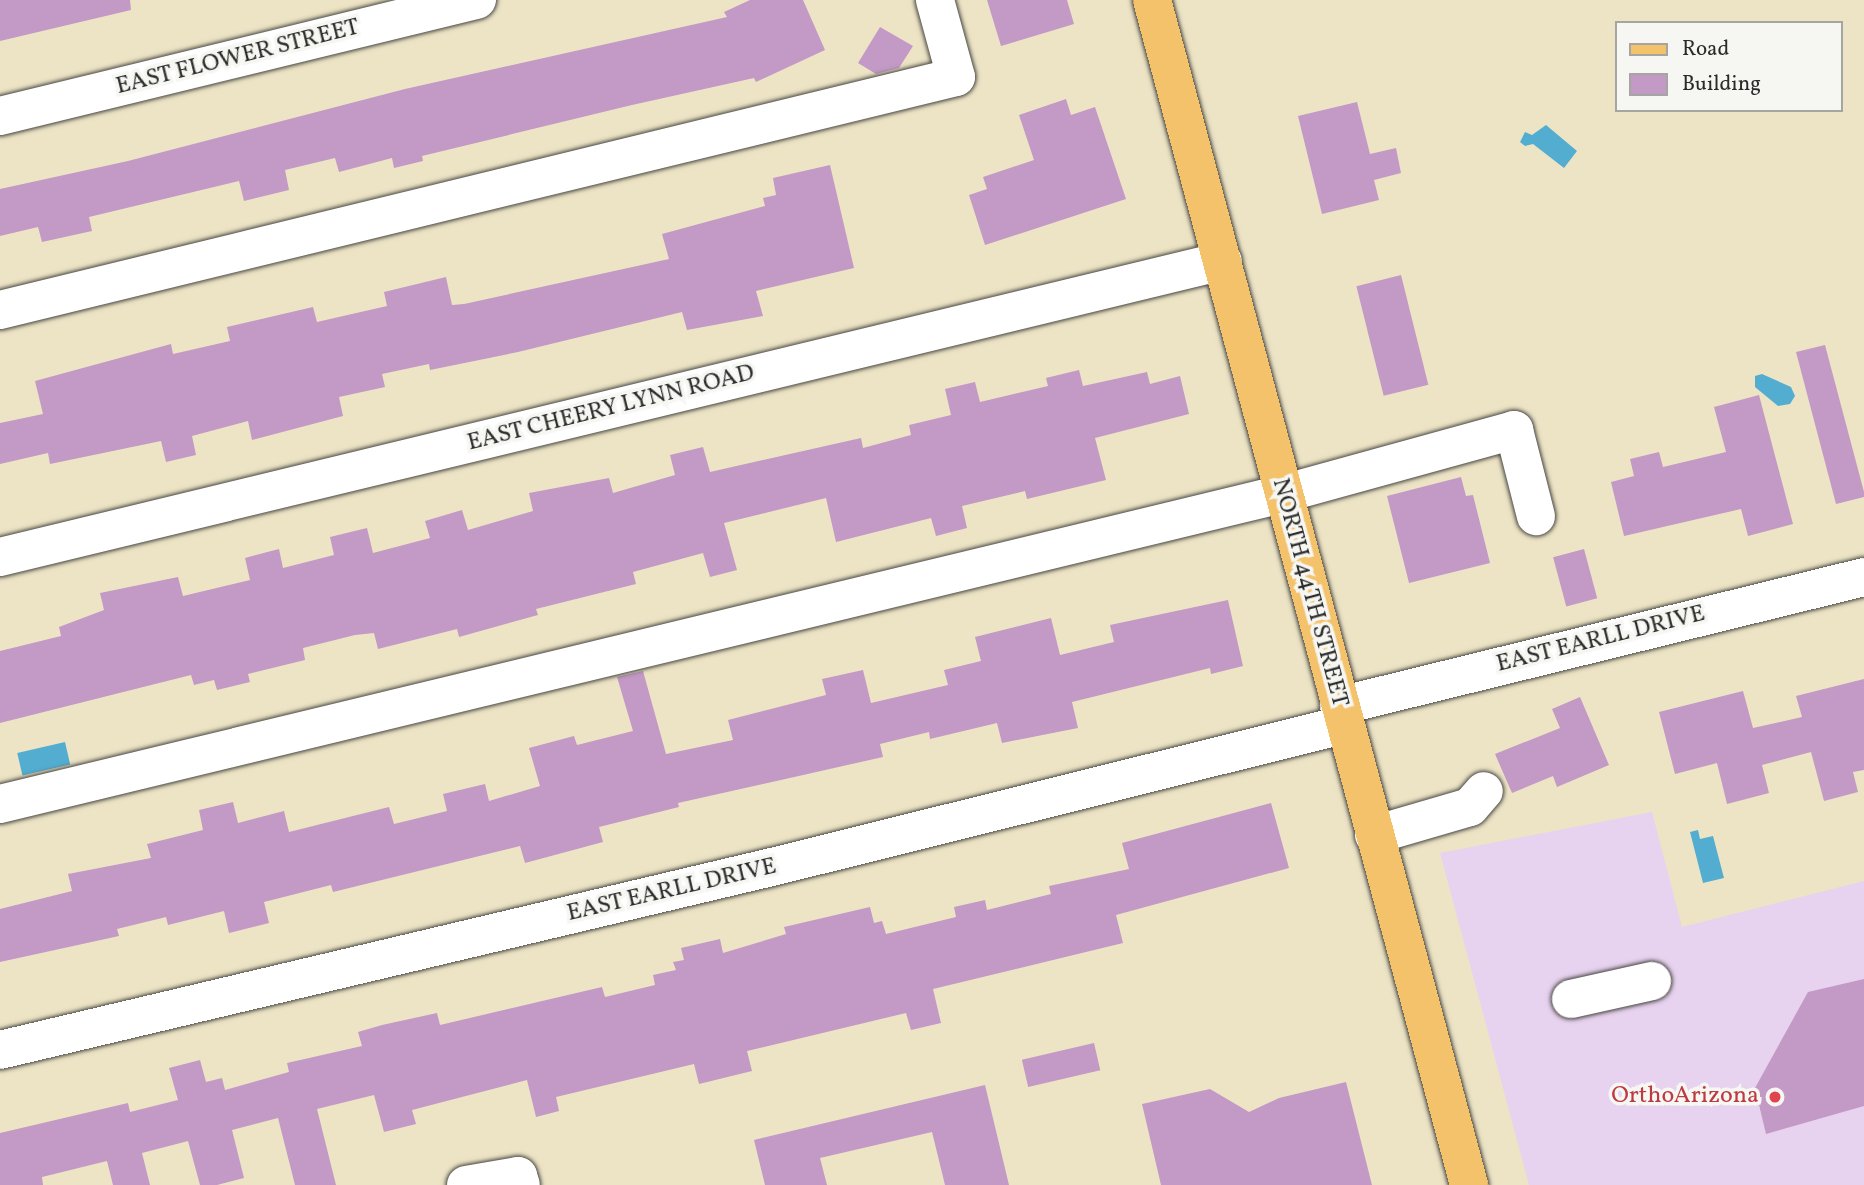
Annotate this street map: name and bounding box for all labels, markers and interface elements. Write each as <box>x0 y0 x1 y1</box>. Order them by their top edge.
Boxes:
street label: EAST FLOWER STREET <box>113 14 363 102</box>
legend <box>1616 21 1843 112</box>
text: Road <box>1682 35 1729 64</box>
text: Building <box>1682 70 1761 99</box>
street label: EAST CHEERY LYNN ROAD <box>464 359 758 459</box>
street label: NORTH 44TH STREET <box>1265 475 1353 711</box>
street label: EAST EARLL DRIVE <box>1493 600 1709 680</box>
street label: EAST EARLL DRIVE <box>564 853 780 929</box>
place label: OrthoArizona <box>1611 1083 1759 1111</box>
marker: OrthoArizona <box>1765 1087 1785 1107</box>

